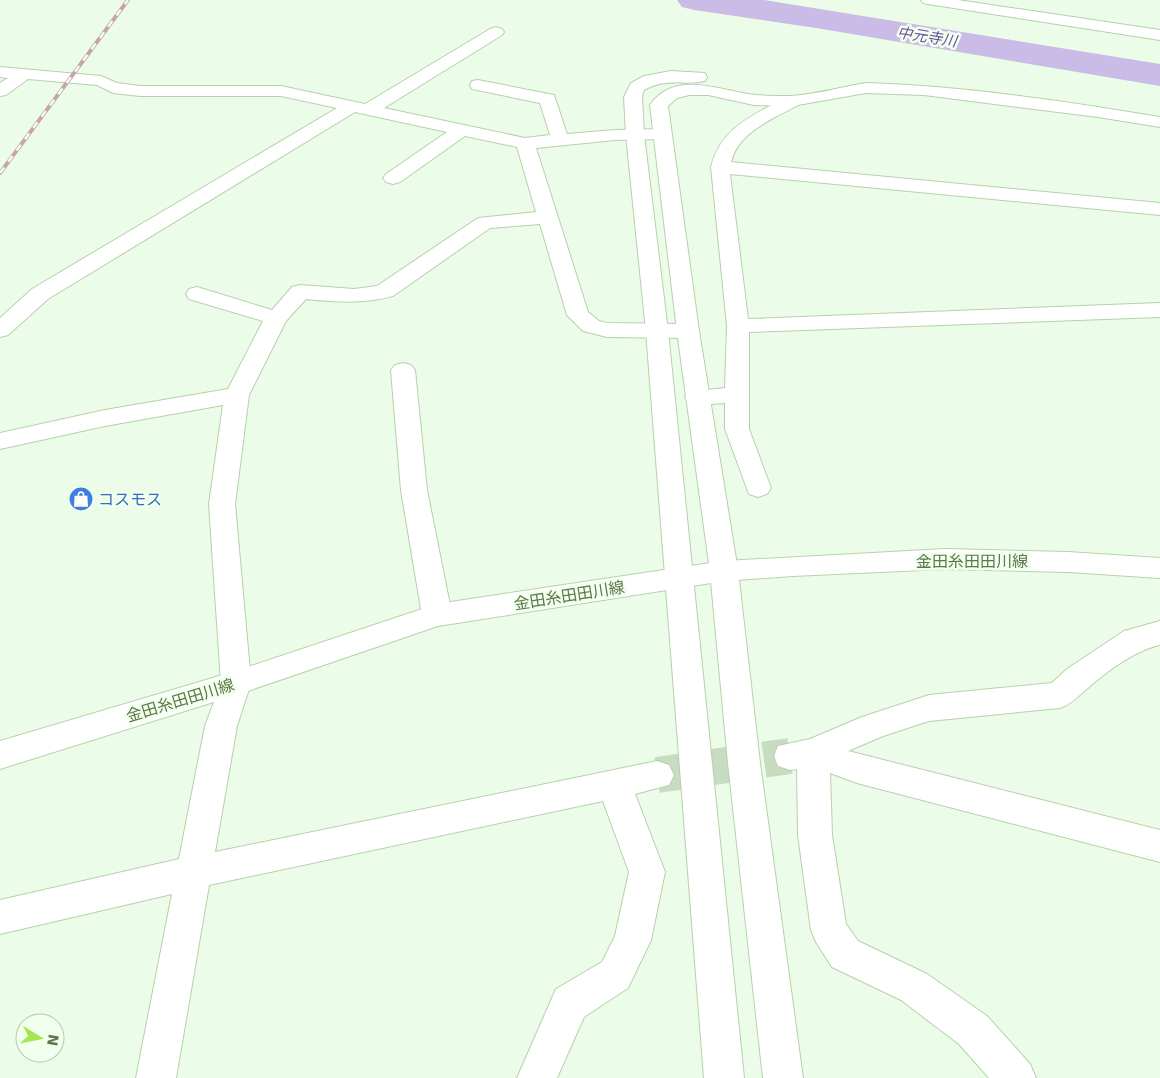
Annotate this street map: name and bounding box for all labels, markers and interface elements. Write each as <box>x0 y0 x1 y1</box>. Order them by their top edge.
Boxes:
water label: 中元寺川 <box>896 23 960 51</box>
shop icon: コスモス <box>68 486 94 512</box>
place label: コスモス <box>98 490 162 509</box>
street label: 金田糸田田川線 <box>916 552 1028 571</box>
street label: 金田糸田田川線 <box>512 577 626 614</box>
street label: 金田糸田田川線 <box>124 675 236 726</box>
north arrow <box>15 1013 65 1063</box>
text: N <box>44 1033 62 1047</box>

